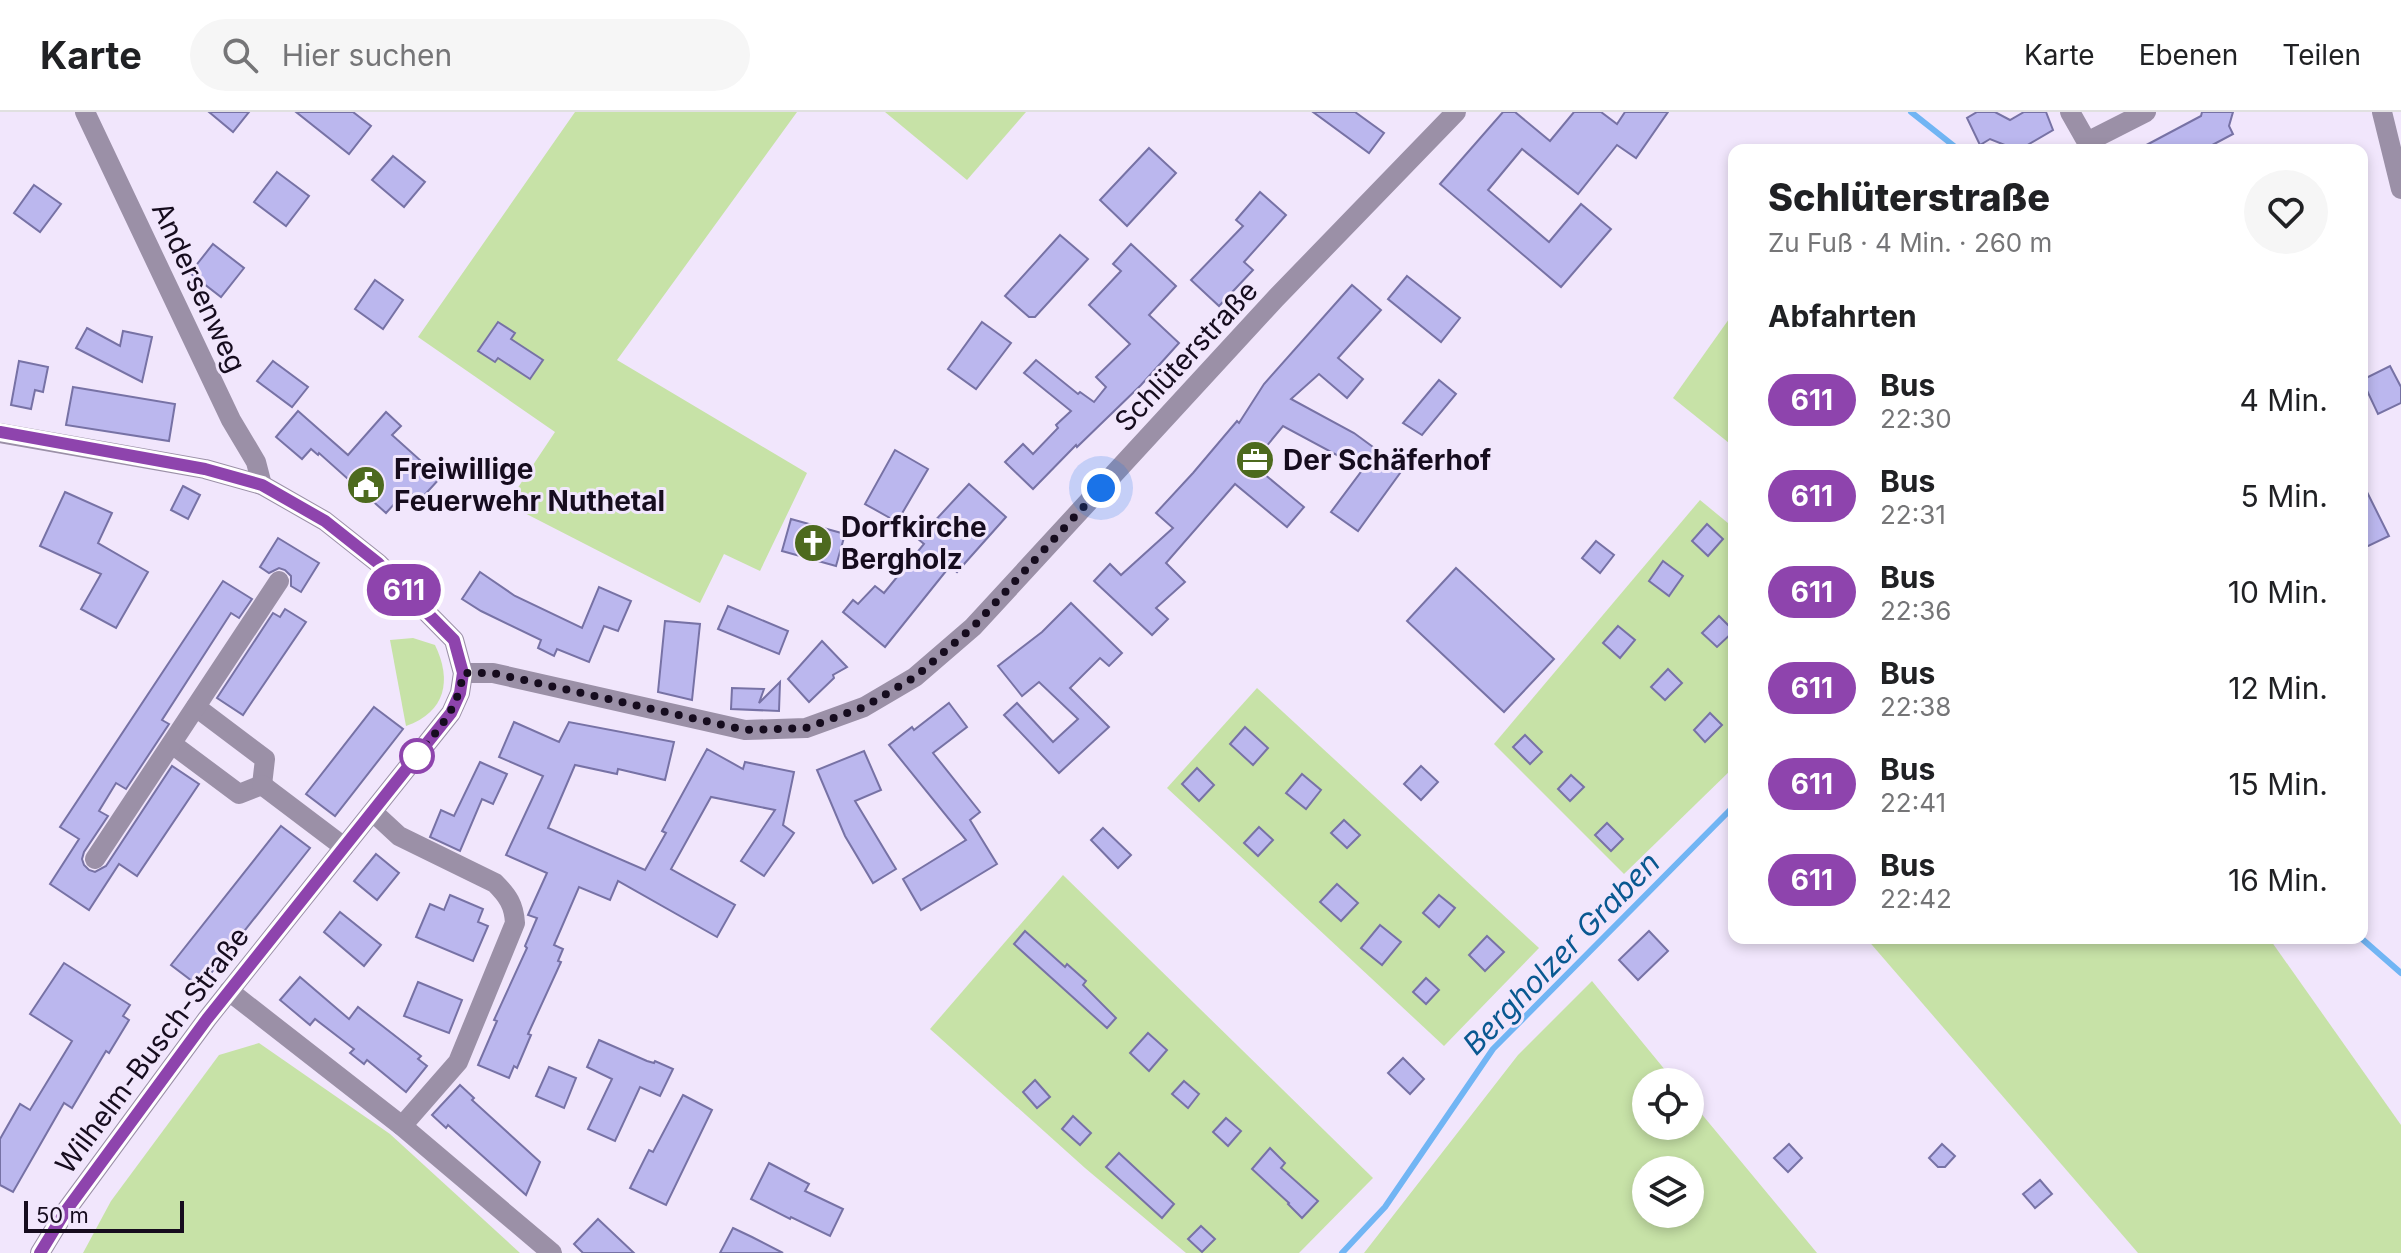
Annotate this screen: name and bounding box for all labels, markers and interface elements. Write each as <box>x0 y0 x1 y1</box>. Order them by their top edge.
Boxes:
search box <box>190 19 750 91</box>
text: Karte <box>40 32 142 78</box>
icon: search <box>218 33 262 77</box>
text: Hier suchen <box>282 37 452 73</box>
text: Karte <box>2024 38 2095 72</box>
text: Ebenen <box>2139 38 2238 72</box>
text: Teilen <box>2282 38 2361 72</box>
button: heart <box>2244 170 2328 254</box>
text: Schlüterstraße <box>1768 174 2050 220</box>
street label: Andersenweg <box>145 197 253 377</box>
text: Zu Fuß · 4 Min. · 260 m <box>1768 227 2052 258</box>
street label: Schlüterstraße <box>1108 274 1264 438</box>
text: Abfahrten <box>1768 298 1917 334</box>
text: Bus <box>1880 367 1935 403</box>
text: 4 Min. <box>2239 382 2328 418</box>
text: 611 <box>1791 383 1833 417</box>
text: 22:30 <box>1880 403 1952 434</box>
office icon: Der Schäferhof <box>1234 439 1276 481</box>
place label: Der Schäferhof <box>1283 443 1491 477</box>
place label: Freiwillige Feuerwehr Nuthetal <box>394 452 665 518</box>
text: Bus <box>1880 463 1935 499</box>
public building icon: Freiwillige Feuerwehr Nuthetal <box>345 464 387 506</box>
your location <box>1081 468 1121 508</box>
text: 5 Min. <box>2241 478 2328 514</box>
text: 611 <box>1791 479 1833 513</box>
text: 22:31 <box>1880 499 1946 530</box>
place label: Dorfkirche Bergholz <box>841 510 987 576</box>
church icon: Dorfkirche Bergholz <box>792 522 834 564</box>
text: Bus <box>1880 559 1935 595</box>
line badge: 611 <box>358 564 450 616</box>
text: 611 <box>383 573 425 607</box>
text: 10 Min. <box>2228 574 2328 610</box>
text: 611 <box>1791 575 1833 609</box>
text: 22:36 <box>1880 595 1951 626</box>
text: Bus <box>1880 655 1935 691</box>
text: 12 Min. <box>2228 670 2328 706</box>
text: 611 <box>1791 671 1833 705</box>
text: 22:38 <box>1880 691 1951 722</box>
unlabelled marker <box>400 739 434 773</box>
text: Bus <box>1880 751 1935 787</box>
text: 15 Min. <box>2228 766 2328 802</box>
text: 611 <box>1791 767 1833 801</box>
text: 22:41 <box>1880 787 1946 818</box>
water label: Bergholzer Graben <box>1455 844 1667 1062</box>
text: Bus <box>1880 847 1935 883</box>
text: 16 Min. <box>2228 862 2328 898</box>
text: 611 <box>1791 863 1833 897</box>
text: 22:42 <box>1880 883 1952 914</box>
street label: Wilhelm-Busch-Straße <box>48 920 256 1180</box>
map controls <box>1632 1068 1704 1228</box>
button: locate <box>1632 1068 1704 1140</box>
button: layers <box>1632 1156 1704 1228</box>
scale bar <box>24 1197 184 1233</box>
text: 50 m <box>36 1202 89 1228</box>

